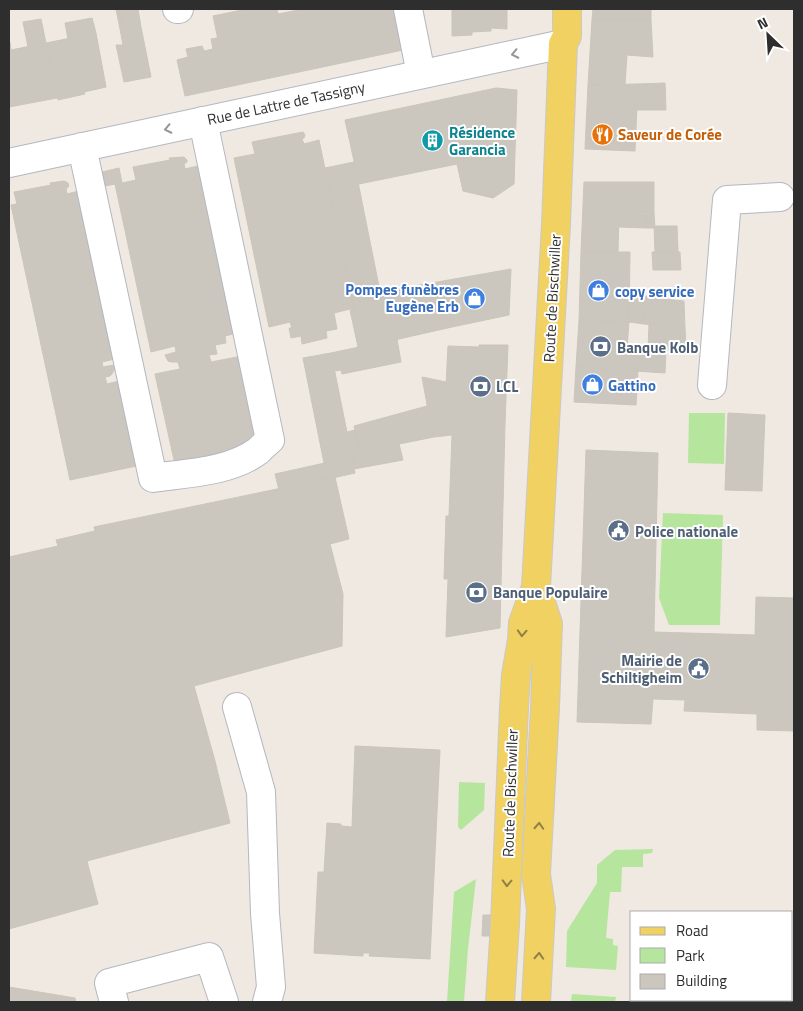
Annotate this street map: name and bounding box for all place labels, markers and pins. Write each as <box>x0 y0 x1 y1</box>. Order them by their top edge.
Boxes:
place label: Résidence Garancia <box>449 121 516 161</box>
restaurant icon: Saveur de Corée <box>590 122 614 146</box>
place label: Saveur de Corée <box>618 123 722 146</box>
building icon: Résidence Garancia <box>421 129 445 153</box>
place label: Pompes funèbres Eugène Erb <box>345 278 459 318</box>
shop icon: copy service <box>587 279 611 303</box>
place label: copy service <box>615 280 695 303</box>
shop icon: Pompes funèbres Eugène Erb <box>463 286 487 310</box>
bank icon: Banque Kolb <box>589 335 613 359</box>
place label: Banque Kolb <box>617 336 698 359</box>
shop icon: Gattino <box>580 373 604 397</box>
bank icon: LCL <box>468 374 492 398</box>
place label: Gattino <box>608 374 656 397</box>
place label: LCL <box>496 375 518 398</box>
public building icon: Police nationale <box>607 519 631 543</box>
place label: Police nationale <box>635 520 739 543</box>
bank icon: Banque Populaire <box>465 580 489 604</box>
place label: Banque Populaire <box>493 581 608 604</box>
place label: Mairie de Schiltigheim <box>601 649 682 689</box>
public building icon: Mairie de Schiltigheim <box>686 657 710 681</box>

